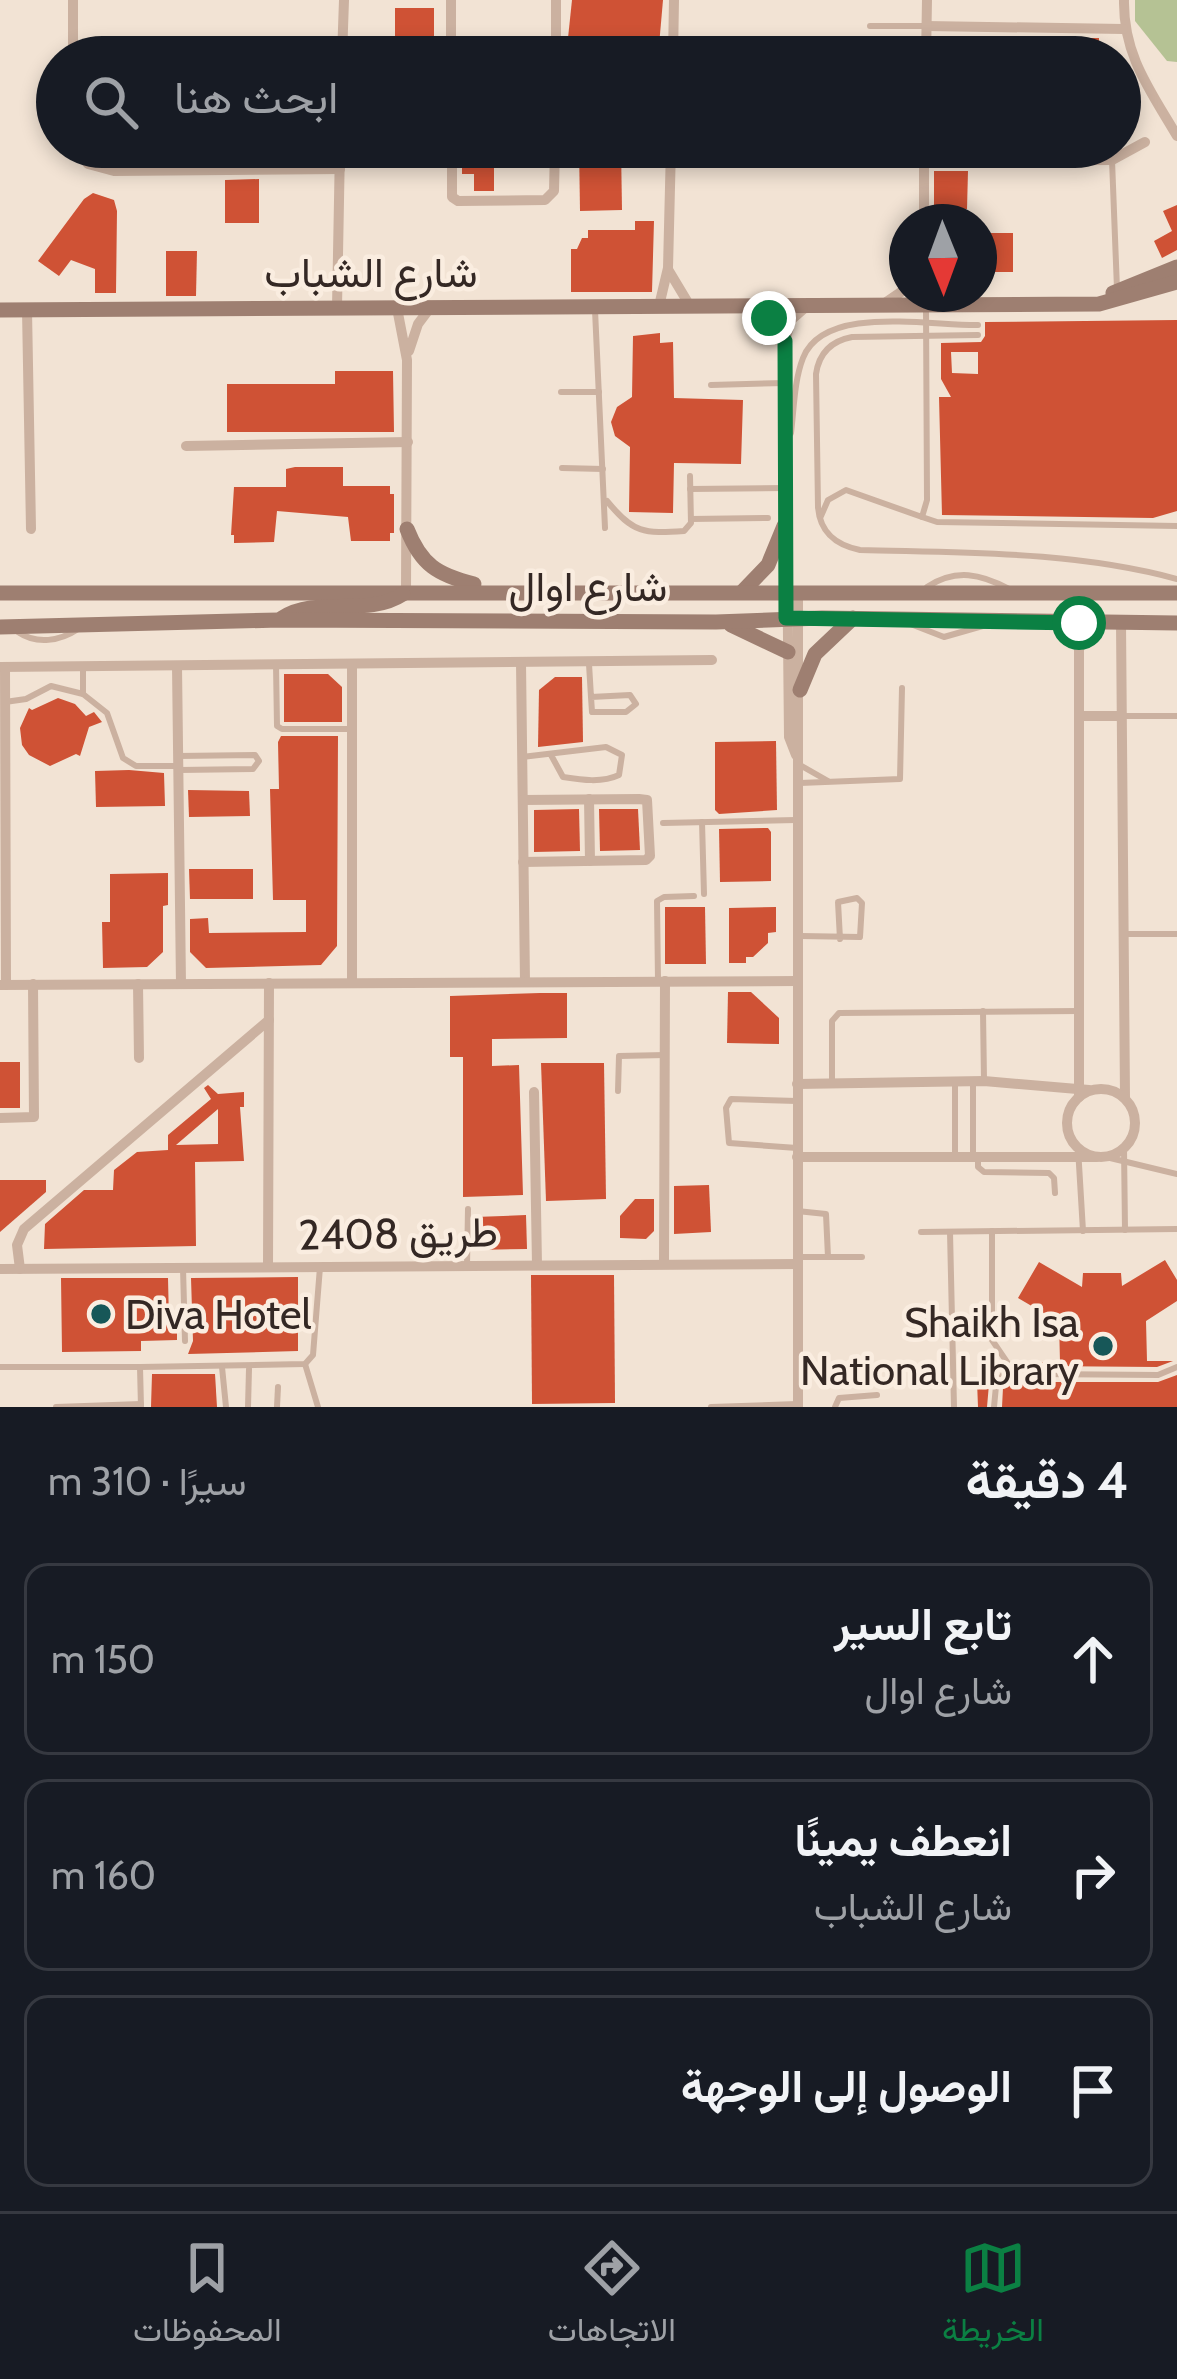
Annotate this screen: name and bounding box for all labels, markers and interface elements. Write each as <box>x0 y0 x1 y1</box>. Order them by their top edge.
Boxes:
search box <box>36 36 1141 168</box>
icon: search <box>78 69 144 135</box>
text: ابحث هنا <box>174 70 339 124</box>
north arrow <box>889 204 997 312</box>
street label: شارع الشباب <box>264 246 478 301</box>
route end <box>742 291 796 345</box>
street label: شارع اوال <box>509 560 667 615</box>
route start <box>1052 596 1106 650</box>
street label: طريق 2408 <box>298 1205 498 1262</box>
place label: Diva Hotel <box>125 1288 312 1340</box>
place label: Shaikh Isa National Library <box>800 1296 1079 1396</box>
marker: Diva Hotel <box>88 1301 114 1327</box>
marker: Shaikh Isa National Library <box>1090 1333 1116 1359</box>
text: 4 دقيقة <box>966 1449 1129 1511</box>
text: سيرًا · 310 m <box>48 1457 247 1505</box>
text: تابع السير <box>834 1597 1012 1651</box>
icon: ahead <box>1060 1626 1126 1692</box>
text: 150 m <box>51 1635 155 1683</box>
text: شارع اوال <box>864 1666 1012 1714</box>
text: انعطف يمينًا <box>794 1813 1012 1867</box>
icon: right <box>1060 1842 1126 1908</box>
text: 160 m <box>51 1851 156 1899</box>
text: شارع الشباب <box>814 1882 1012 1930</box>
icon: arrive <box>1060 2058 1126 2124</box>
text: الوصول إلى الوجهة <box>681 2059 1012 2113</box>
tab: المحفوظات <box>133 2235 282 2359</box>
tab: الاتجاهات <box>548 2235 676 2359</box>
tab: الخريطة <box>942 2235 1044 2359</box>

